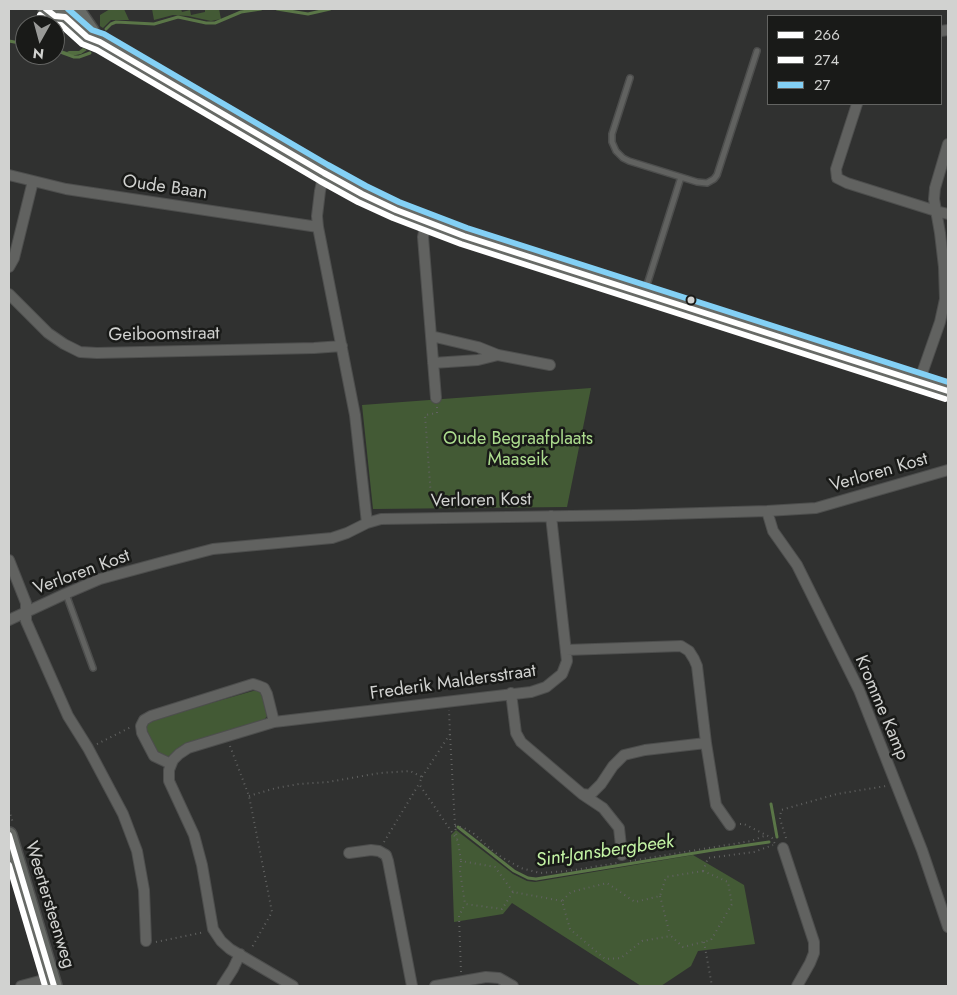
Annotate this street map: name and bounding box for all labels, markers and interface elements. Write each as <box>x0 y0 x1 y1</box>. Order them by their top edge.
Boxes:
north arrow <box>15 15 65 65</box>
legend <box>767 15 942 105</box>
text: 266 <box>814 24 840 46</box>
text: N <box>32 43 45 64</box>
text: 274 <box>814 49 839 71</box>
text: 27 <box>814 74 830 96</box>
street label: Oude Baan <box>121 171 209 205</box>
unlabelled marker <box>686 295 696 305</box>
street label: Geiboomstraat <box>108 323 220 347</box>
park label: Oude Begraafplaats Maaseik <box>443 429 593 472</box>
street label: Verloren Kost <box>828 449 930 497</box>
street label: Verloren Kost <box>430 489 532 513</box>
street label: Verloren Kost <box>31 546 133 600</box>
street label: Kromme Kamp <box>849 652 913 764</box>
street label: Frederik Maldersstraat <box>369 661 537 705</box>
water label: Sint-Jansbergbeek <box>535 831 675 873</box>
street label: Weertersteenweg <box>19 839 79 971</box>

